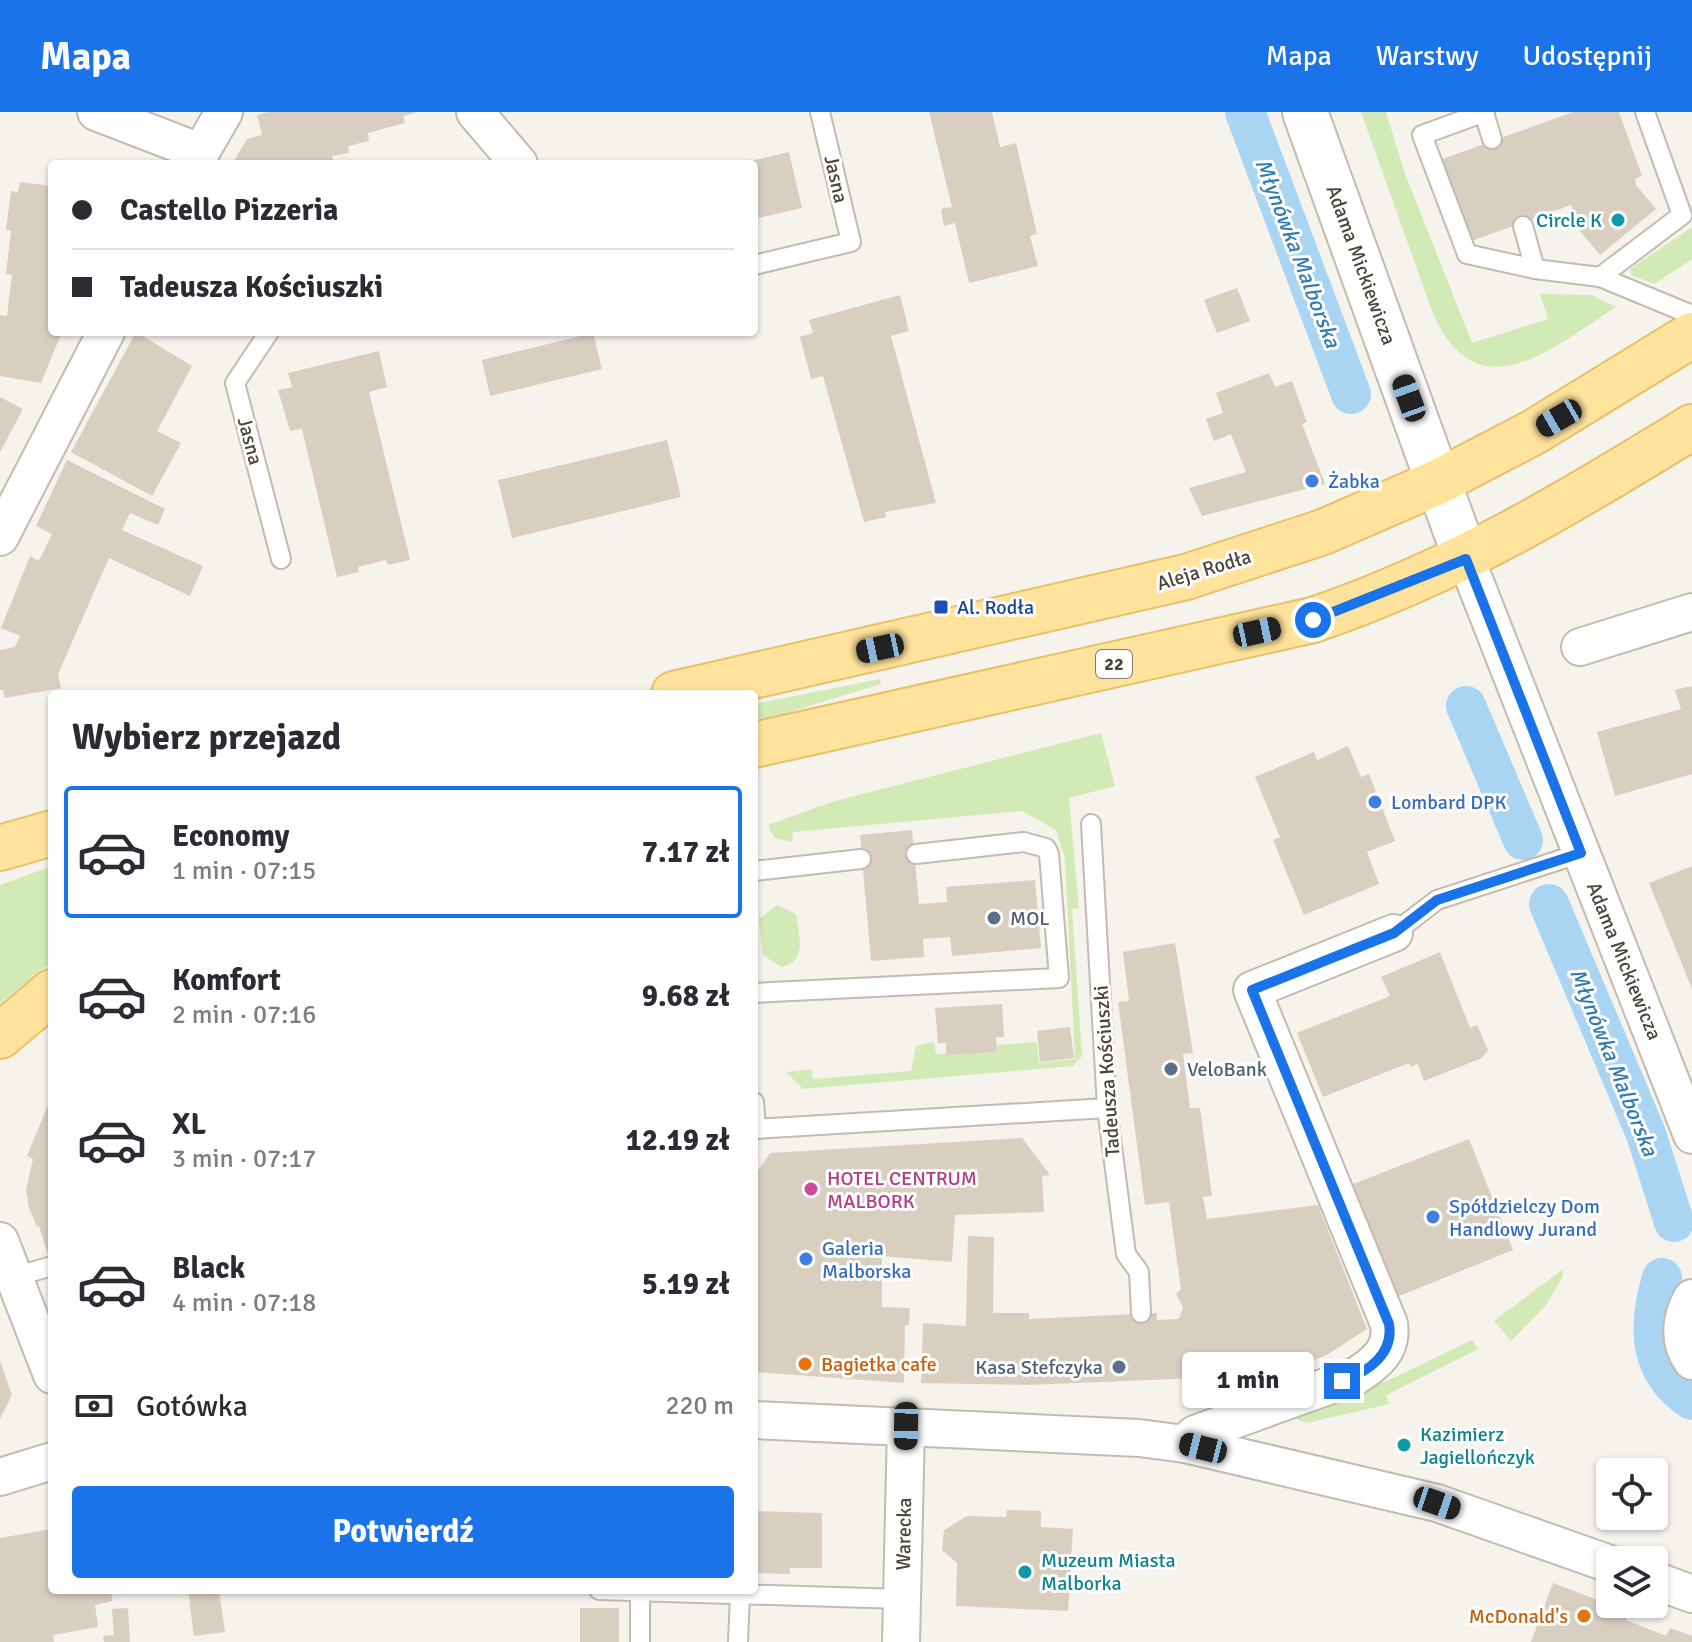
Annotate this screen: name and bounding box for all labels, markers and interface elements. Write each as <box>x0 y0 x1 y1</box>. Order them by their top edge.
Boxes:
text: Mapa <box>40 33 131 80</box>
text: Mapa <box>1266 39 1332 73</box>
text: Warstwy <box>1376 39 1479 73</box>
text: Udostępnij <box>1523 39 1652 73</box>
street label: Jasna <box>818 153 854 205</box>
water label: Młynówka Malborska <box>1250 155 1347 352</box>
street label: Adama Mickiewicza <box>1321 182 1401 348</box>
text: Castello Pizzeria <box>120 192 338 229</box>
place label: Circle K <box>1536 208 1602 233</box>
marker: Circle K <box>1609 211 1627 229</box>
text: Tadeusza Kościuszki <box>120 269 383 306</box>
car <box>1390 371 1428 425</box>
car <box>1532 396 1586 440</box>
street label: Jasna <box>232 414 268 468</box>
place label: Żabka <box>1328 469 1380 494</box>
marker: Żabka <box>1303 472 1321 490</box>
street label: Aleja Rodła <box>1154 544 1254 596</box>
place label: Al. Rodła <box>957 595 1034 620</box>
marker: Al. Rodła <box>932 598 950 616</box>
route start <box>1295 602 1331 638</box>
car <box>1231 615 1283 649</box>
car <box>854 631 906 665</box>
road number: 22 <box>1096 650 1132 678</box>
text: Wybierz przejazd <box>72 715 341 760</box>
place label: Lombard DPK <box>1391 790 1506 815</box>
marker: Lombard DPK <box>1366 793 1384 811</box>
icon: car <box>76 816 148 888</box>
text: Economy <box>172 818 289 855</box>
text: 7.17 zł <box>642 834 730 871</box>
text: 1 min · 07:15 <box>172 855 316 887</box>
street label: Adama Mickiewicza <box>1581 878 1667 1044</box>
place label: MOL <box>1010 906 1050 931</box>
marker: MOL <box>985 909 1003 927</box>
icon: car <box>76 960 148 1032</box>
text: Komfort <box>172 962 281 999</box>
water label: Młynówka Malborska <box>1564 964 1664 1161</box>
text: 9.68 zł <box>642 978 730 1015</box>
street label: Tadeusza Kościuszki <box>1089 984 1125 1158</box>
text: 2 min · 07:16 <box>172 999 316 1031</box>
place label: VeloBank <box>1187 1057 1267 1082</box>
marker: VeloBank <box>1162 1060 1180 1078</box>
icon: car <box>76 1104 148 1176</box>
text: XL <box>172 1106 206 1143</box>
text: 12.19 zł <box>626 1122 730 1159</box>
text: 3 min · 07:17 <box>172 1143 316 1175</box>
place label: HOTEL CENTRUM MALBORK <box>827 1166 977 1214</box>
marker: HOTEL CENTRUM MALBORK <box>802 1180 820 1198</box>
place label: Spółdzielczy Dom Handlowy Jurand <box>1449 1194 1600 1242</box>
marker: Spółdzielczy Dom Handlowy Jurand <box>1424 1208 1442 1226</box>
place label: Galeria Malborska <box>822 1236 911 1284</box>
icon: car <box>76 1248 148 1320</box>
text: Black <box>172 1250 245 1287</box>
marker: Galeria Malborska <box>797 1250 815 1268</box>
text: 5.19 zł <box>642 1266 730 1303</box>
text: 4 min · 07:18 <box>172 1287 316 1319</box>
place label: Bagietka cafe <box>821 1352 937 1377</box>
callout: 1 min <box>1182 1353 1314 1409</box>
marker: Bagietka cafe <box>796 1355 814 1373</box>
place label: Kasa Stefczyka <box>975 1355 1103 1380</box>
marker: Kasa Stefczyka <box>1110 1358 1128 1376</box>
route end <box>1324 1363 1360 1399</box>
text: 1 min <box>1217 1364 1279 1396</box>
icon: cash <box>72 1384 116 1428</box>
text: Gotówka <box>136 1388 248 1425</box>
text: 220 m <box>665 1390 734 1422</box>
car <box>894 1402 918 1450</box>
place label: Kazimierz Jagiellończyk <box>1420 1422 1535 1470</box>
car <box>1177 1431 1229 1465</box>
marker: Kazimierz Jagiellończyk <box>1395 1436 1413 1454</box>
map controls <box>1596 1458 1668 1618</box>
button: locate <box>1596 1458 1668 1530</box>
car <box>1410 1484 1464 1522</box>
button: Potwierdź <box>72 1486 734 1578</box>
street label: Warecka <box>891 1497 917 1571</box>
button: layers <box>1596 1546 1668 1618</box>
place label: Muzeum Miasta Malborka <box>1041 1548 1176 1596</box>
marker: Muzeum Miasta Malborka <box>1016 1563 1034 1581</box>
place label: McDonald's <box>1469 1604 1568 1629</box>
marker: McDonald's <box>1575 1607 1593 1625</box>

